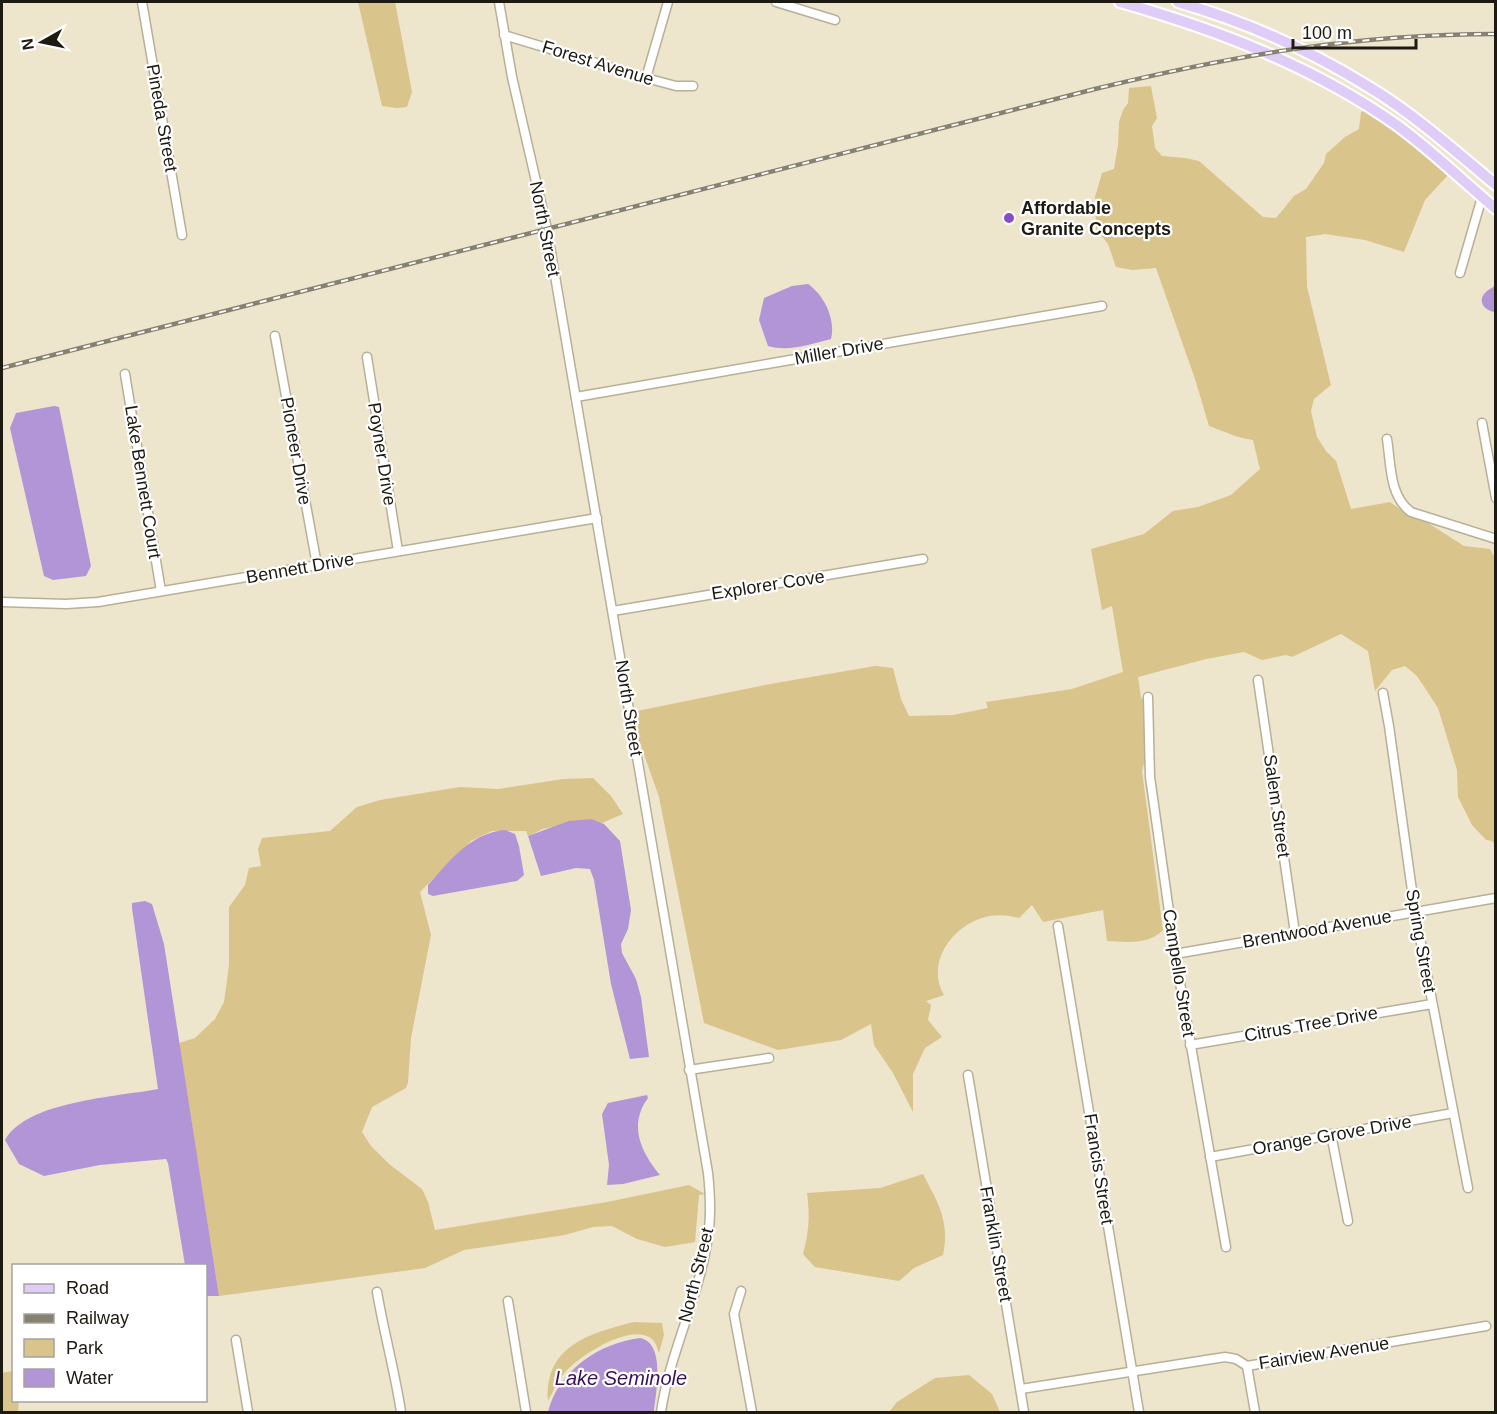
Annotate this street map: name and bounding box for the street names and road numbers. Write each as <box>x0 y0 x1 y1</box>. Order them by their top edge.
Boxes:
street label: Forest Avenue <box>540 37 656 89</box>
street label: Pineda Street <box>143 63 181 173</box>
street label: North Street <box>526 179 564 279</box>
street label: Miller Drive <box>793 333 885 369</box>
street label: Pioneer Drive <box>277 396 315 506</box>
street label: Poyner Drive <box>364 401 400 507</box>
street label: Lake Bennett Court <box>121 404 165 560</box>
street label: Bennett Drive <box>245 549 355 587</box>
street label: Explorer Cove <box>710 566 826 604</box>
street label: North Street <box>612 659 646 757</box>
street label: Salem Street <box>1260 753 1294 859</box>
street label: Spring Street <box>1402 888 1440 994</box>
street label: Brentwood Avenue <box>1241 906 1393 952</box>
street label: Campello Street <box>1159 908 1199 1038</box>
street label: Citrus Tree Drive <box>1243 1002 1379 1046</box>
street label: Orange Grove Drive <box>1251 1111 1413 1159</box>
street label: Francis Street <box>1080 1112 1118 1226</box>
street label: Franklin Street <box>976 1185 1016 1303</box>
street label: North Street <box>675 1225 717 1325</box>
street label: Fairview Avenue <box>1257 1333 1391 1373</box>

